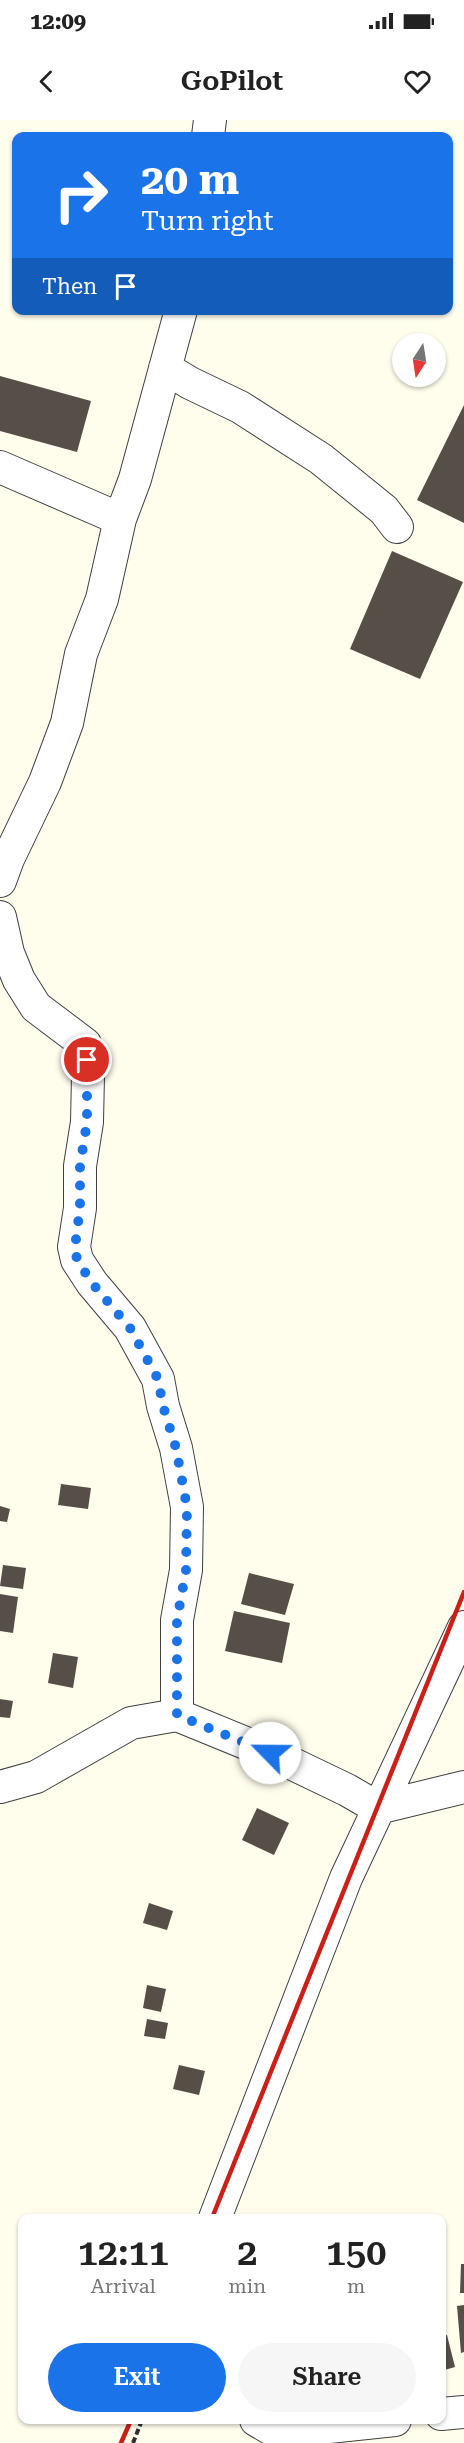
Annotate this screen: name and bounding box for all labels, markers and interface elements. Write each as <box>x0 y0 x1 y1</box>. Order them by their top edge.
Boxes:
text: 12:09 <box>30 9 86 34</box>
icon: back <box>30 65 63 98</box>
text: GoPilot <box>181 65 283 97</box>
icon: heart <box>401 65 434 98</box>
text: 20 m <box>141 155 239 204</box>
icon: right <box>42 156 120 234</box>
text: Turn right <box>141 205 274 237</box>
icon: arrive <box>109 270 142 303</box>
text: Then <box>42 274 97 299</box>
north arrow <box>392 333 446 387</box>
map controls <box>392 333 446 387</box>
pin <box>61 1034 112 1085</box>
icon: arrive <box>70 1043 103 1076</box>
position arrow <box>238 1721 302 1785</box>
text: 12:11 <box>78 2232 169 2274</box>
text: 2 <box>237 2232 257 2274</box>
text: 150 <box>326 2232 386 2274</box>
text: Arrival <box>91 2274 156 2298</box>
text: min <box>229 2274 266 2298</box>
text: m <box>347 2274 365 2298</box>
button: Exit <box>48 2343 226 2412</box>
button: Share <box>238 2343 416 2412</box>

